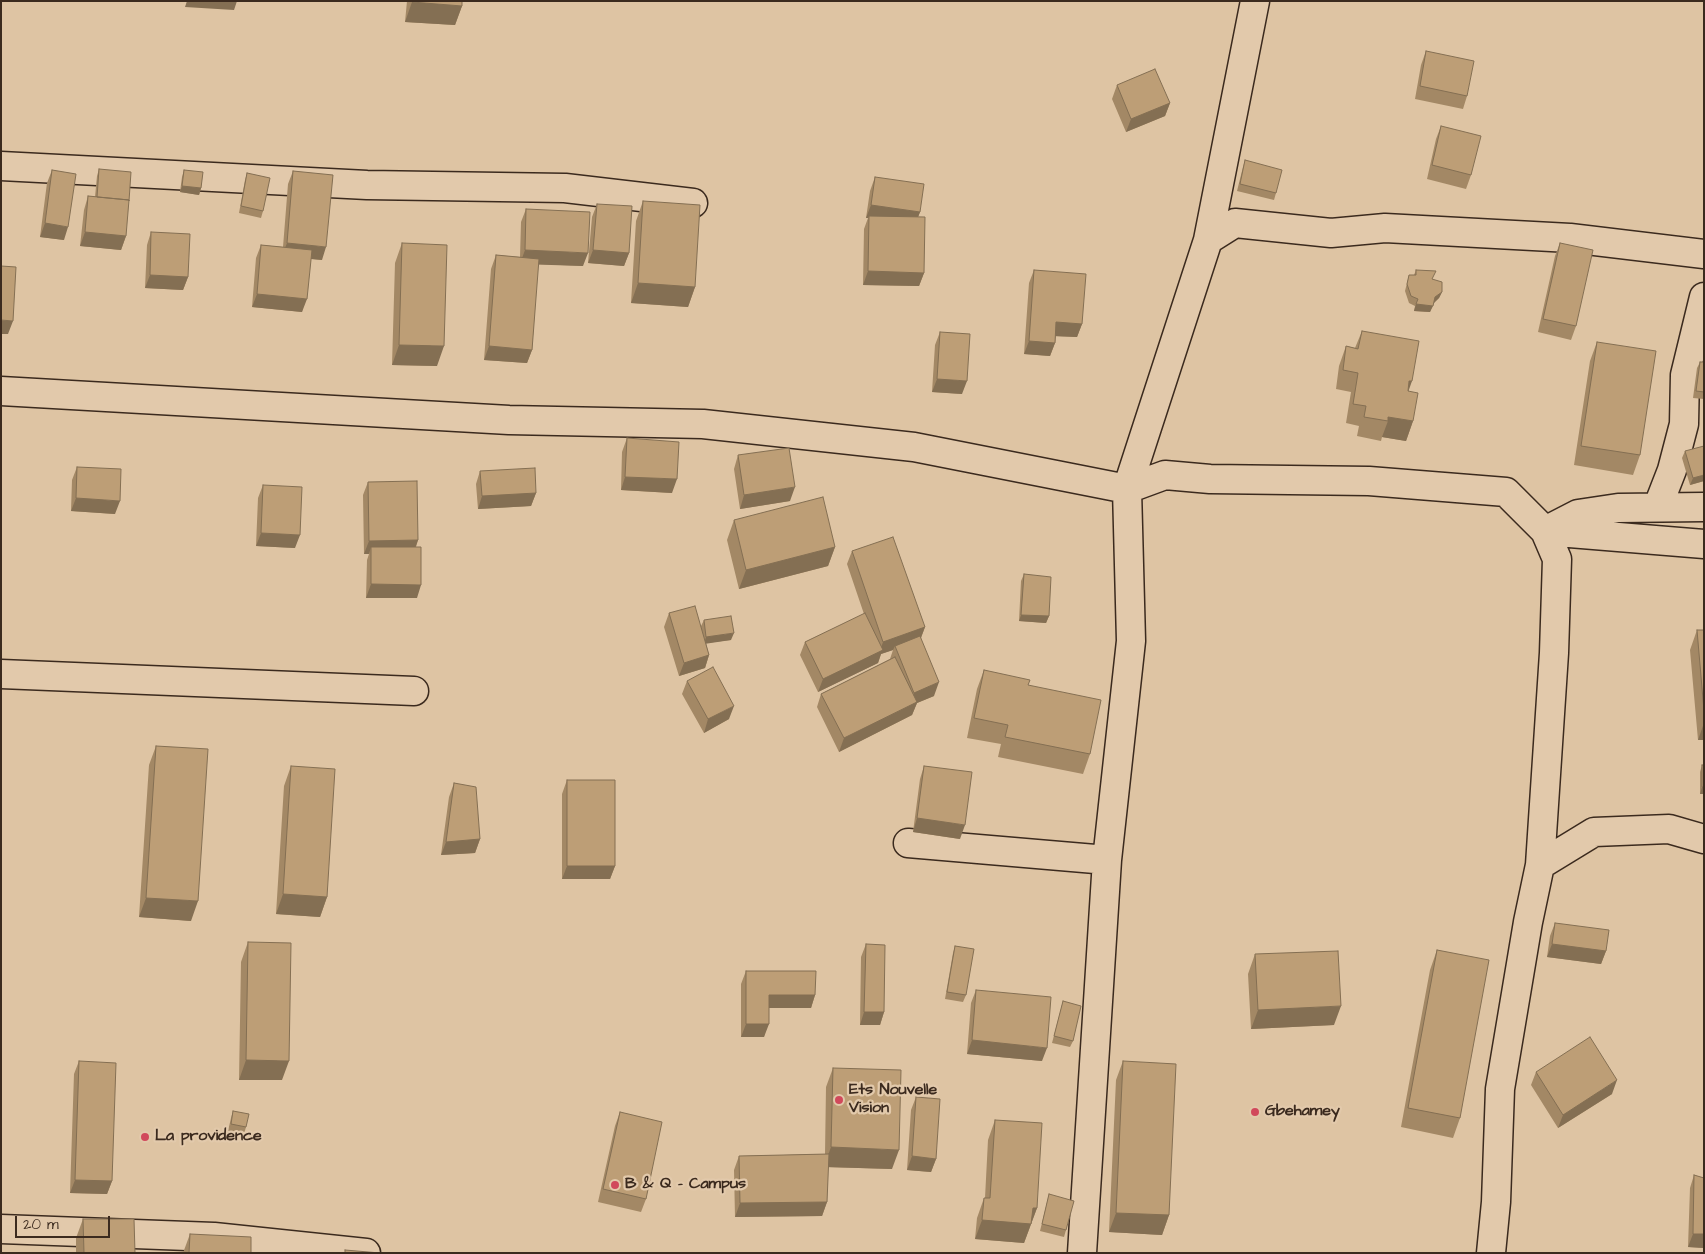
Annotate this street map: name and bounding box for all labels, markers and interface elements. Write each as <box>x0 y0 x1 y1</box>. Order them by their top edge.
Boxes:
place label: Ets Nouvelle Vision <box>849 1081 937 1119</box>
marker: Ets Nouvelle Vision <box>833 1094 845 1106</box>
place label: Gbehamey <box>1265 1102 1340 1122</box>
marker: Gbehamey <box>1249 1106 1261 1118</box>
place label: La providence <box>155 1127 262 1147</box>
marker: La providence <box>139 1131 151 1143</box>
place label: B & Q - Campus <box>625 1175 746 1195</box>
marker: B & Q - Campus <box>609 1179 621 1191</box>
scale bar <box>18 1206 112 1238</box>
text: 20 m <box>23 1214 59 1235</box>

